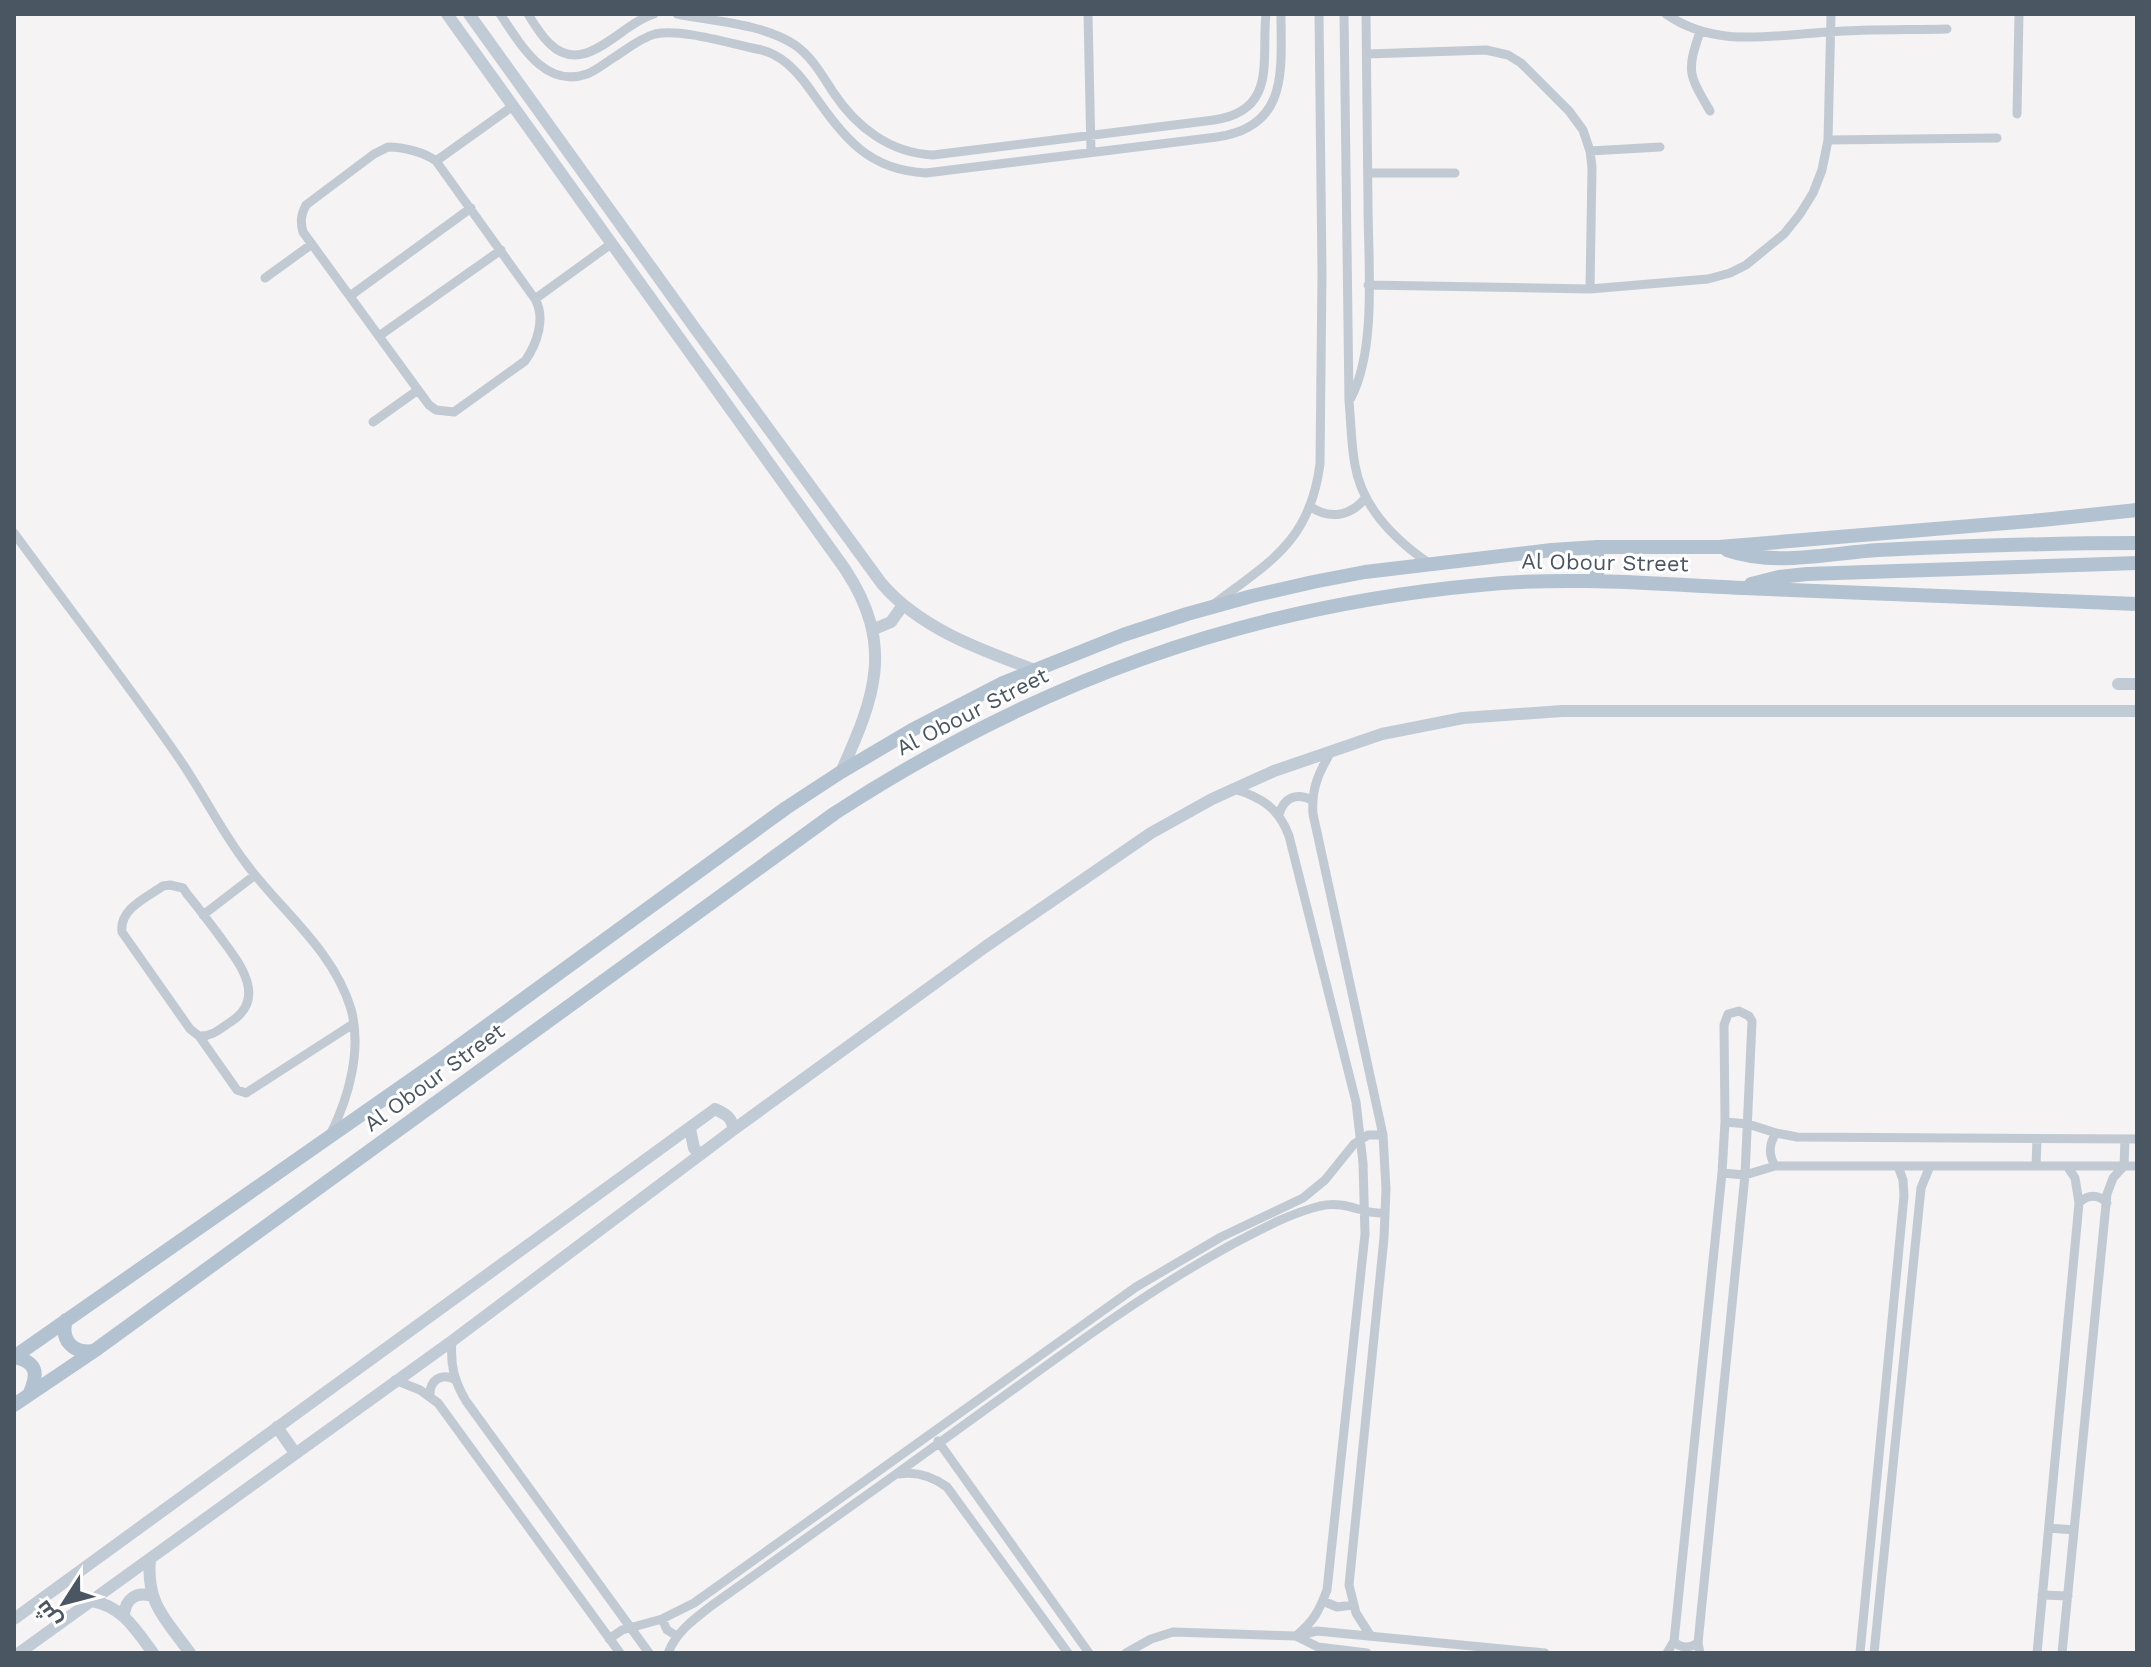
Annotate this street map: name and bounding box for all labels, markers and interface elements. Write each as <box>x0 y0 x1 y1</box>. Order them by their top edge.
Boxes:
street label: Al Obour Street <box>1521 549 1689 576</box>
street label: Al Obour Street <box>892 662 1052 761</box>
street label: Al Obour Street <box>359 1018 509 1137</box>
north arrow <box>24 1563 104 1643</box>
text: ش <box>30 1595 67 1633</box>

